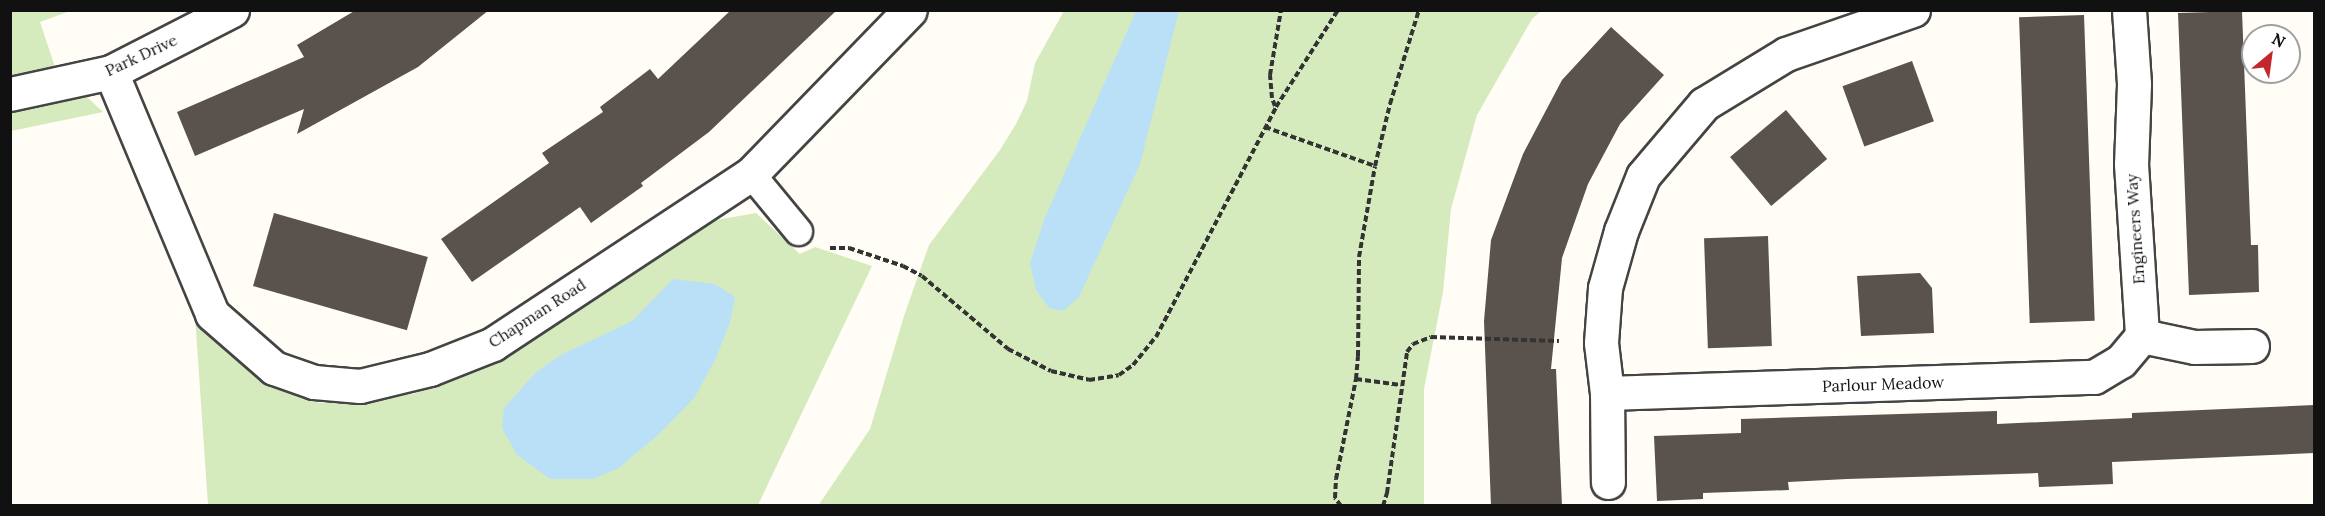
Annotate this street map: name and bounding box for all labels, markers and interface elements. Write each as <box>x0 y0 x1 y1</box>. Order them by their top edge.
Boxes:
north arrow <box>2241 24 2301 84</box>
text: N <box>2268 28 2289 52</box>
street label: Park Drive <box>102 30 180 80</box>
street label: Engineers Way <box>2122 173 2148 285</box>
street label: Chapman Road <box>485 274 589 352</box>
street label: Parlour Meadow <box>1822 372 1944 396</box>

